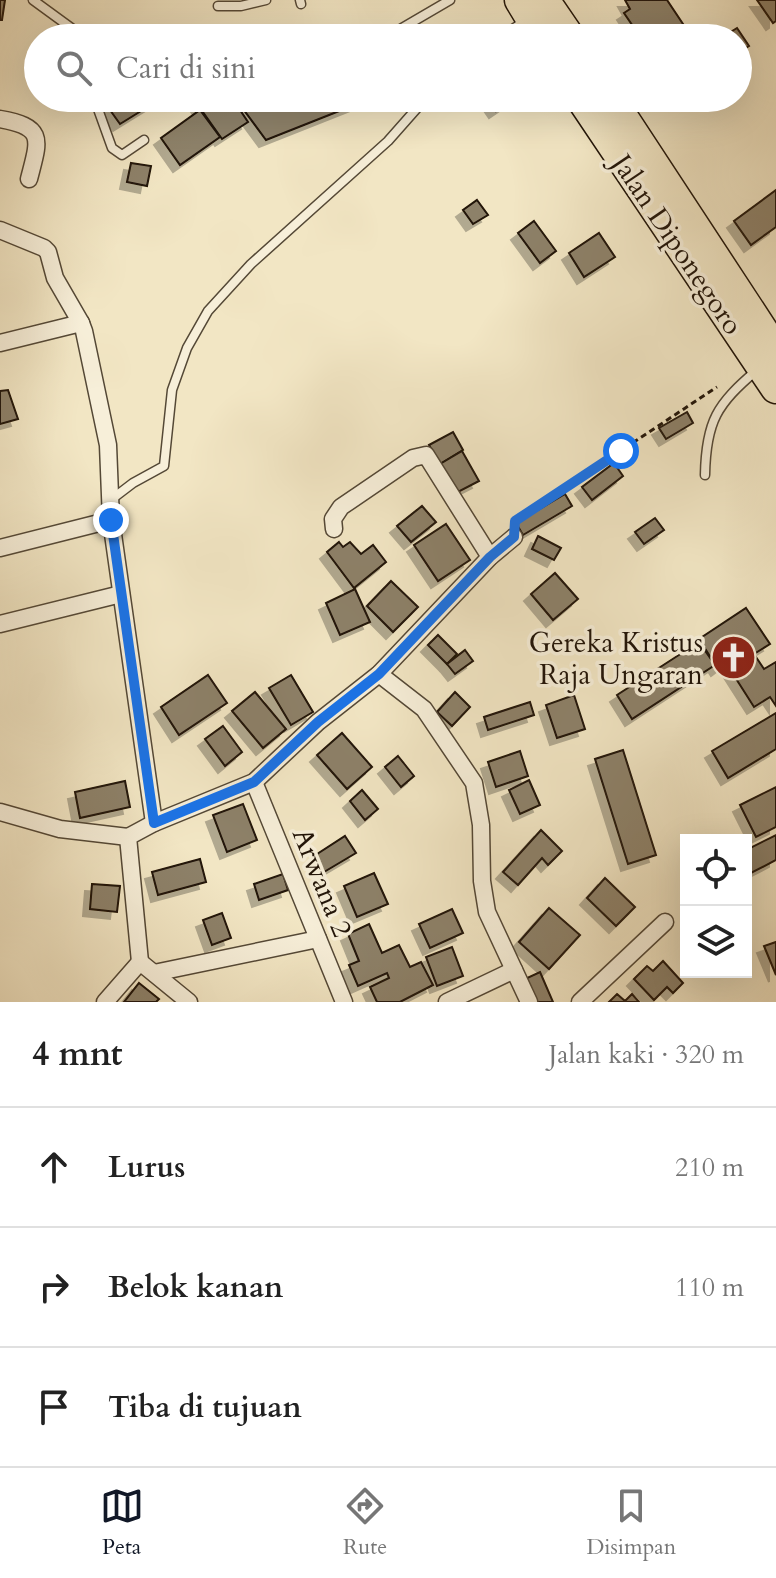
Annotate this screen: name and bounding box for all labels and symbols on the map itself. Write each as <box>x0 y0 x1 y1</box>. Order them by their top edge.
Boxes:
street label: Jalan Diponegoro <box>601 144 752 342</box>
route start <box>603 433 639 469</box>
route end <box>93 502 129 538</box>
place label: Gereka Kristus Raja Ungaran <box>529 624 703 694</box>
church icon: Gereka Kristus Raja Ungaran <box>710 634 758 682</box>
street label: Arwana 2 <box>283 822 361 943</box>

